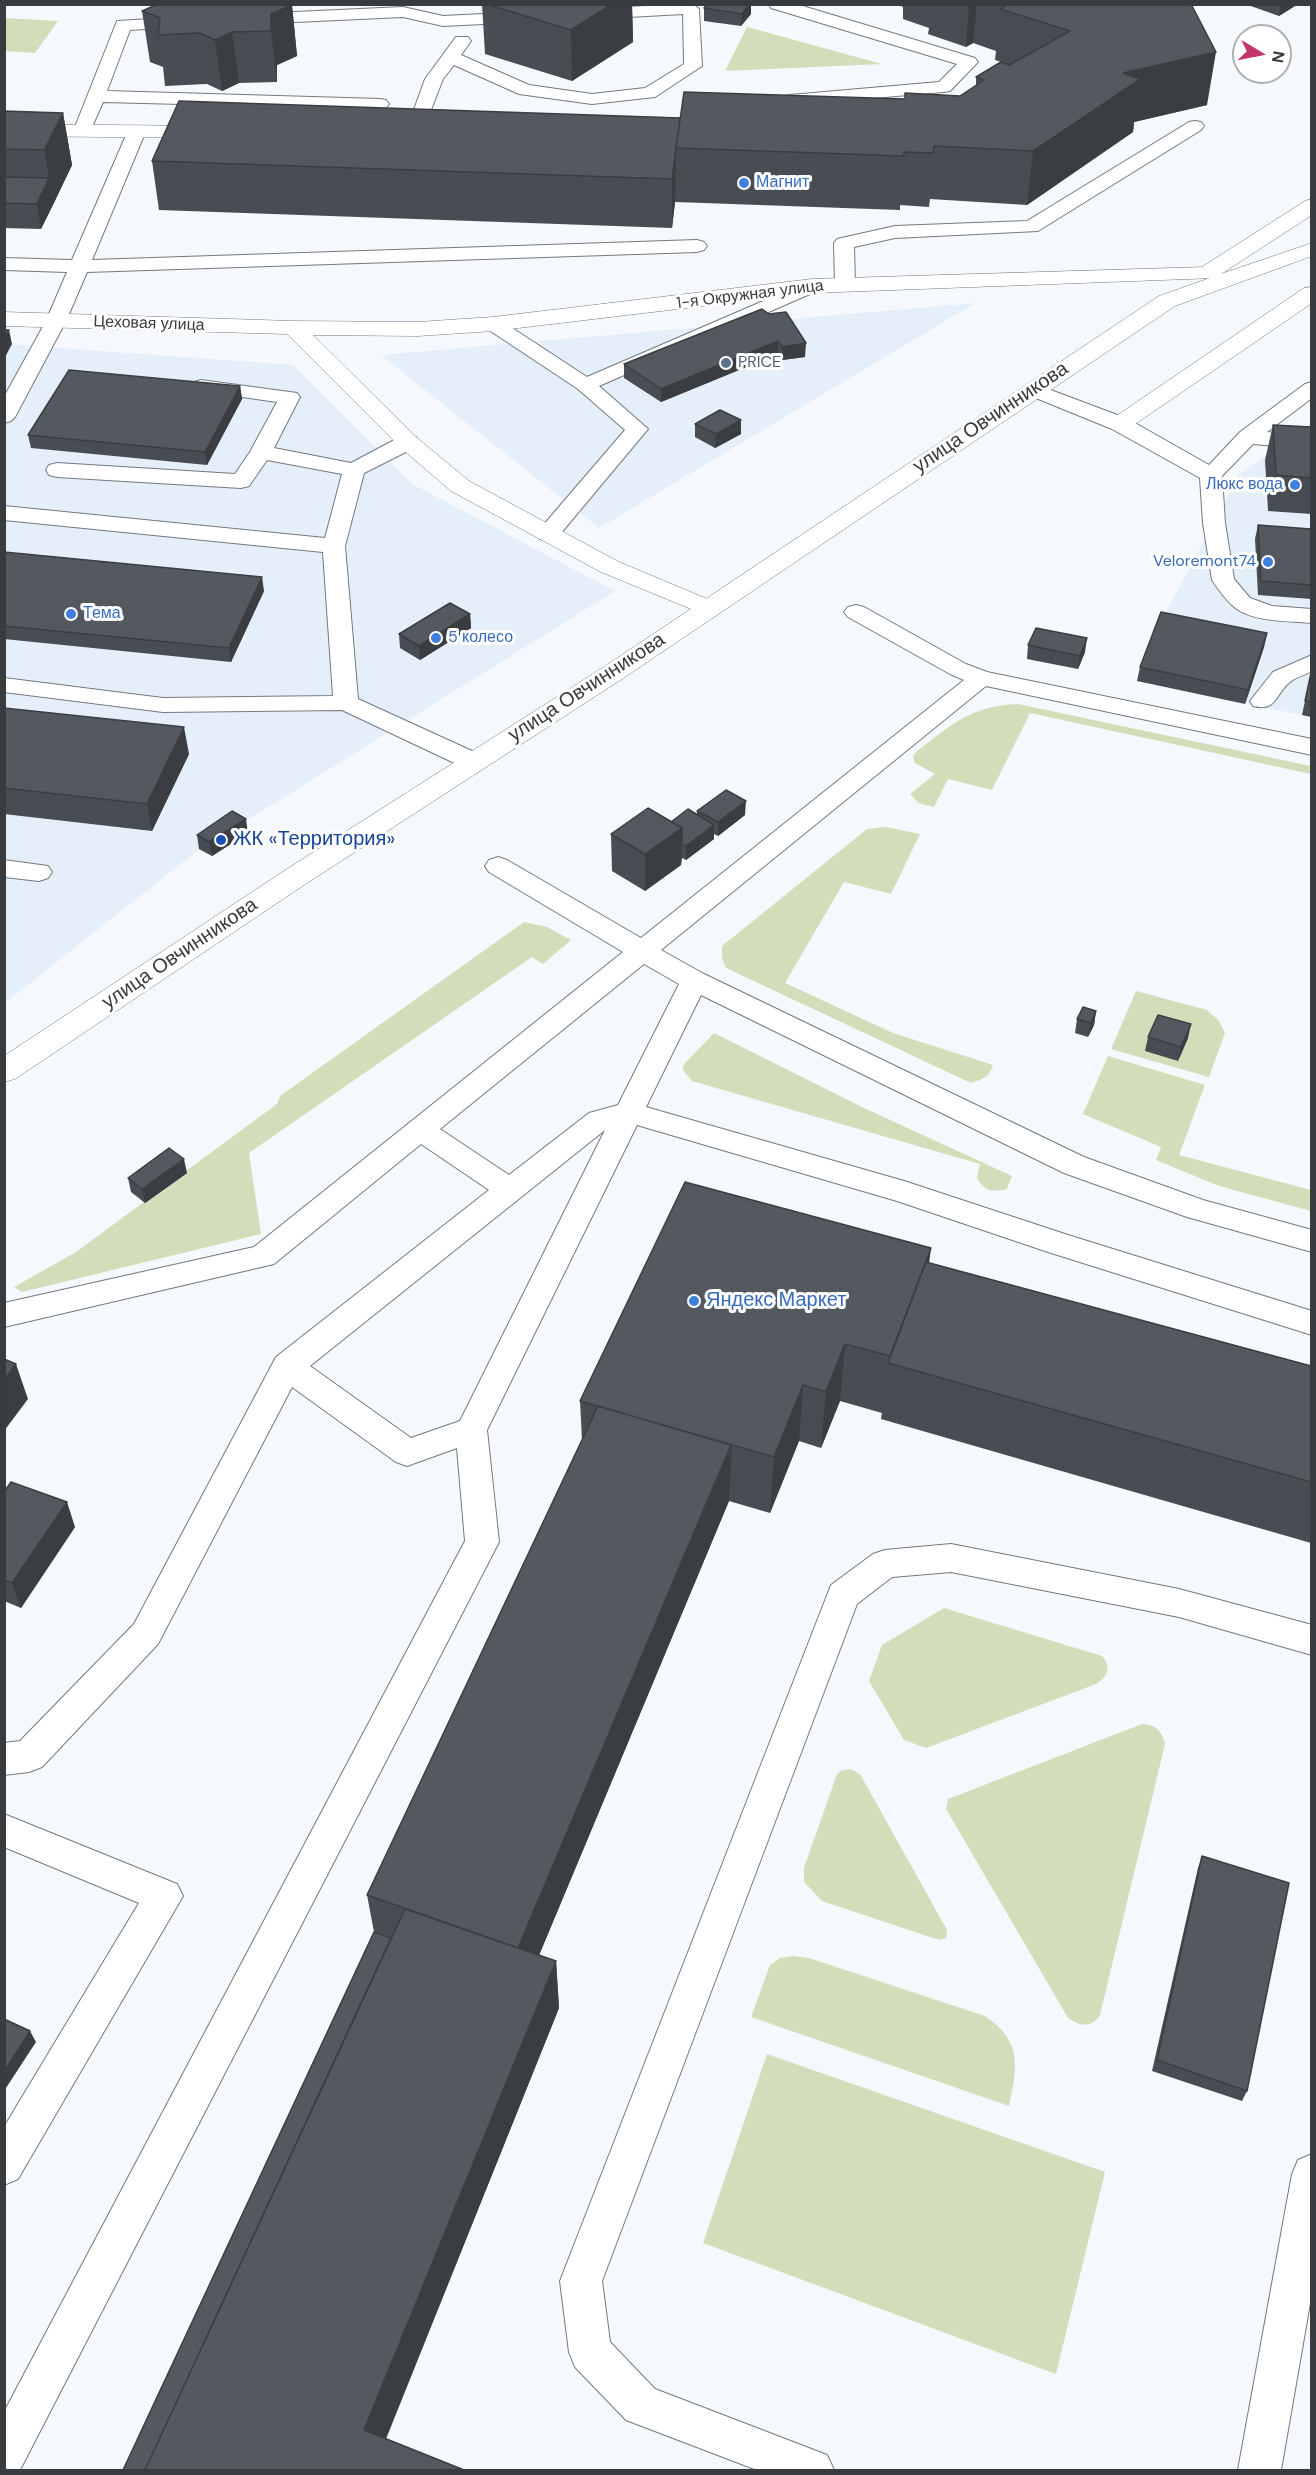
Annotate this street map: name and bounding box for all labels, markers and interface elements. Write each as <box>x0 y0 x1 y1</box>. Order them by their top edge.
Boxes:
north arrow <box>1232 24 1292 84</box>
text: N <box>1267 49 1290 64</box>
place label: Магнит <box>756 173 809 193</box>
marker: Магнит <box>737 176 751 190</box>
street label: 1-я Окружная улица <box>675 276 825 314</box>
street label: Цеховая улица <box>93 312 205 336</box>
place label: PRICE <box>738 353 781 373</box>
marker: PRICE <box>719 356 733 370</box>
street label: улица Овчинникова <box>909 357 1073 479</box>
place label: Люкс вода <box>1206 475 1283 495</box>
marker: Люкс вода <box>1288 478 1302 492</box>
place label: Veloremont74 <box>1153 552 1256 572</box>
marker: Veloremont74 <box>1261 555 1275 569</box>
place label: Тема <box>83 604 121 624</box>
marker: Тема <box>64 607 78 621</box>
place label: 5 колесо <box>448 628 513 648</box>
street label: улица Овчинникова <box>504 628 670 748</box>
marker: 5 колесо <box>429 631 443 645</box>
place label: ЖК «Территория» <box>233 828 395 852</box>
marker: ЖК «Территория» <box>214 833 228 847</box>
street label: улица Овчинникова <box>98 893 262 1015</box>
place label: Яндекс Маркет <box>706 1289 846 1313</box>
marker: Яндекс Маркет <box>687 1294 701 1308</box>

